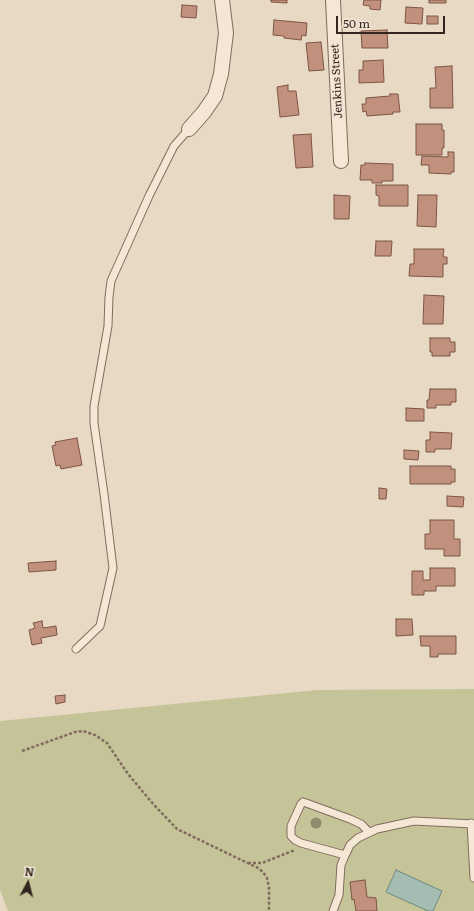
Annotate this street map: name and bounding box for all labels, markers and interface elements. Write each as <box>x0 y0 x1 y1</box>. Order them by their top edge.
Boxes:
scale bar <box>338 8 447 34</box>
text: 50 m <box>343 14 370 32</box>
street label: Jenkins Street <box>328 43 346 119</box>
north arrow <box>8 863 48 903</box>
text: N <box>24 863 35 880</box>

